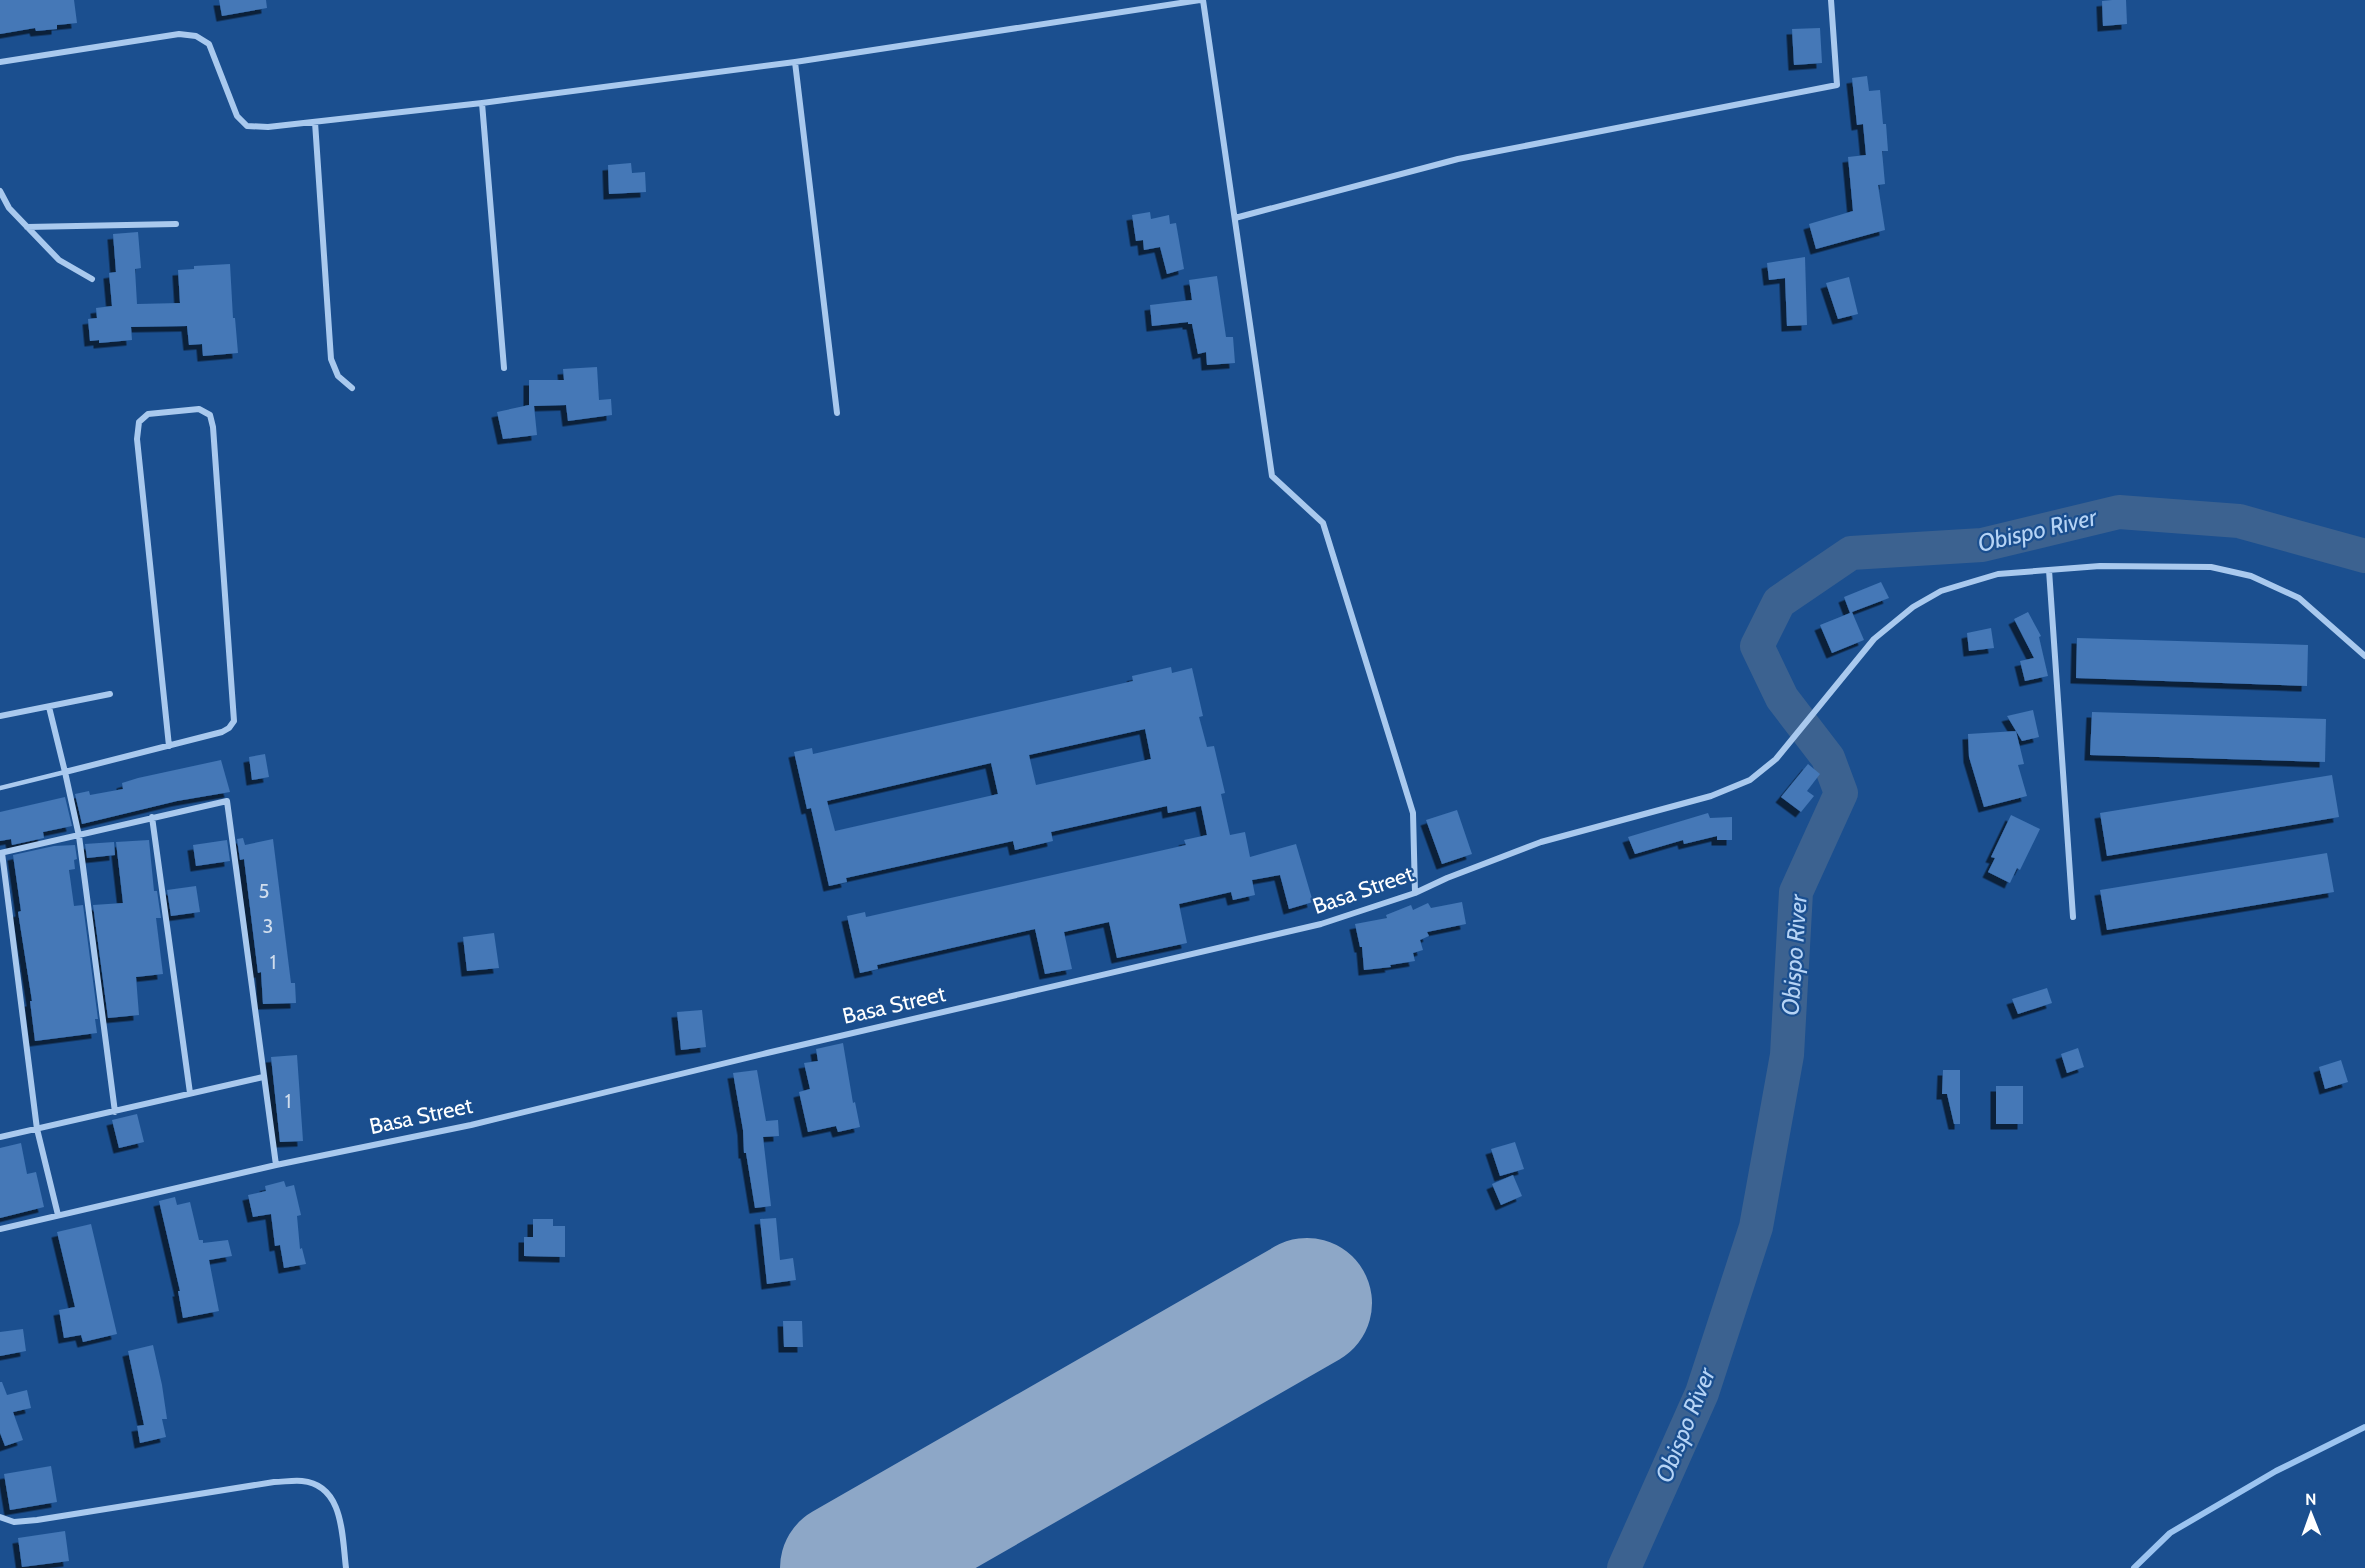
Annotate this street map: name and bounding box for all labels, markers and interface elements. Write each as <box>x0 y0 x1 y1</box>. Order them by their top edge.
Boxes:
water label: Obispo River <box>1975 502 2101 558</box>
street label: Basa Street <box>1309 860 1418 920</box>
house number: 5 <box>259 879 269 903</box>
water label: Obispo River <box>1775 892 1813 1016</box>
house number: 3 <box>263 914 273 938</box>
house number: 1 <box>270 950 276 974</box>
street label: Basa Street <box>840 980 949 1030</box>
house number: 1 <box>285 1089 291 1113</box>
street label: Basa Street <box>367 1092 476 1140</box>
water label: Obispo River <box>1649 1362 1722 1486</box>
north arrow <box>2281 1484 2341 1544</box>
text: N <box>2305 1490 2317 1509</box>

